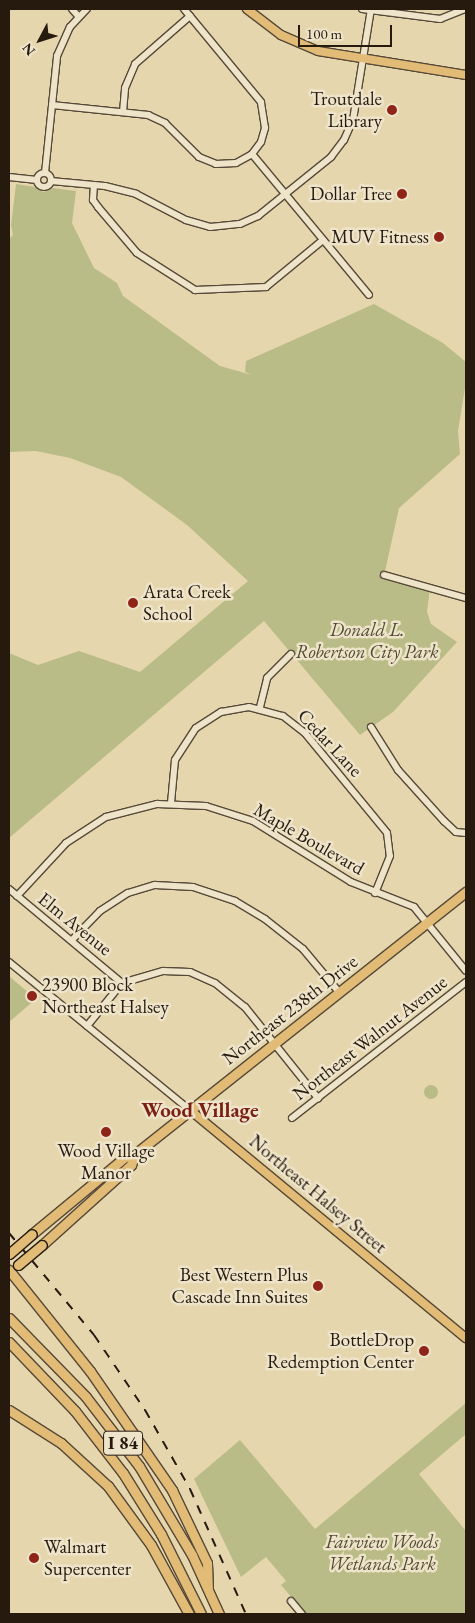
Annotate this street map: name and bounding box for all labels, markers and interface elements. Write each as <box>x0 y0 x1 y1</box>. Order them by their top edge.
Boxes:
north arrow <box>15 15 65 65</box>
scale bar <box>300 15 394 47</box>
text: 100 m <box>306 24 342 43</box>
text: N <box>18 40 39 60</box>
place label: Troutdale Library <box>310 88 382 132</box>
marker: Troutdale Library <box>386 104 398 116</box>
place label: Dollar Tree <box>310 183 392 205</box>
marker: Dollar Tree <box>396 188 408 200</box>
place label: MUV Fitness <box>331 226 429 248</box>
marker: MUV Fitness <box>433 231 445 243</box>
place label: Arata Creek School <box>143 581 231 625</box>
marker: Arata Creek School <box>127 597 139 609</box>
park label: Donald L. Robertson City Park <box>295 619 439 663</box>
street label: Cedar Lane <box>293 704 367 782</box>
street label: Maple Boulevard <box>250 798 368 880</box>
street label: Elm Avenue <box>33 887 117 961</box>
street label: Northeast 238th Drive <box>218 950 362 1070</box>
street label: Northeast Walnut Avenue <box>288 971 452 1105</box>
place label: 23900 Block Northeast Halsey <box>42 974 169 1018</box>
marker: 23900 Block Northeast Halsey <box>26 990 38 1002</box>
district label: Wood Village <box>141 1097 259 1123</box>
marker: Wood Village Manor <box>100 1126 112 1138</box>
street label: Northeast Halsey Street <box>245 1130 391 1258</box>
place label: Wood Village Manor <box>57 1140 155 1184</box>
place label: Best Western Plus Cascade Inn Suites <box>172 1264 308 1308</box>
marker: Best Western Plus Cascade Inn Suites <box>312 1280 324 1292</box>
place label: BottleDrop Redemption Center <box>267 1329 414 1373</box>
marker: BottleDrop Redemption Center <box>418 1345 430 1357</box>
road number: I 84 <box>103 1428 143 1459</box>
park label: Fairview Woods Wetlands Park <box>325 1531 439 1575</box>
place label: Walmart Supercenter <box>44 1536 131 1580</box>
marker: Walmart Supercenter <box>28 1552 40 1564</box>

